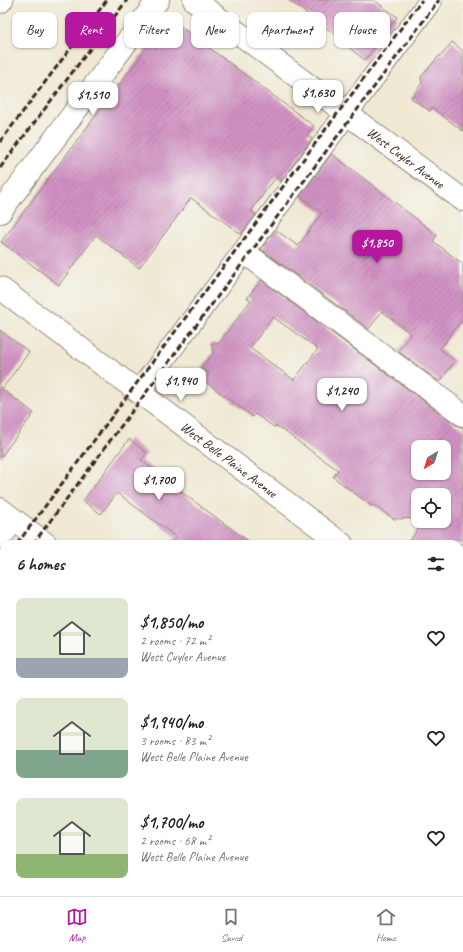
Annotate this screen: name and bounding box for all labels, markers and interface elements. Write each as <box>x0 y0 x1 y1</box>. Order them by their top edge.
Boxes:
chip: Buy <box>12 12 57 48</box>
chip: Rent <box>65 12 116 48</box>
chip: Filters <box>124 12 183 48</box>
chip: New <box>191 12 239 48</box>
chip: Apartment <box>247 12 326 48</box>
chip: House <box>334 12 390 48</box>
pin: $1,630 <box>285 80 351 114</box>
pin: $1,510 <box>60 82 126 116</box>
text: $1,630 <box>302 85 334 101</box>
text: $1,510 <box>77 87 109 103</box>
street label: West Cuyler Avenue <box>364 124 449 193</box>
pin: $1,850 <box>344 230 410 264</box>
text: $1,850 <box>361 235 393 251</box>
pin: $1,940 <box>148 368 214 402</box>
text: $1,940 <box>165 373 197 389</box>
pin: $1,240 <box>309 378 375 412</box>
text: $1,240 <box>326 383 358 399</box>
street label: West Belle Plaine Avenue <box>177 418 281 502</box>
north arrow <box>411 440 451 480</box>
map controls <box>411 440 451 528</box>
pin: $1,700 <box>126 467 192 501</box>
text: $1,700 <box>143 472 175 488</box>
button: locate <box>411 488 451 528</box>
icon: filters <box>425 553 447 575</box>
text: 6 homes <box>16 554 64 575</box>
text: $1,850/mo <box>140 612 203 633</box>
icon: home <box>48 614 96 662</box>
icon: heart <box>425 627 447 649</box>
text: 2 rooms · 72 m² <box>140 633 210 649</box>
text: West Cuyler Avenue <box>140 649 225 665</box>
text: $1,940/mo <box>140 712 203 733</box>
icon: home <box>48 714 96 762</box>
icon: heart <box>425 727 447 749</box>
text: 3 rooms · 83 m² <box>140 733 210 749</box>
text: West Belle Plaine Avenue <box>140 749 248 765</box>
text: $1,700/mo <box>140 812 203 833</box>
icon: home <box>48 814 96 862</box>
icon: heart <box>425 827 447 849</box>
text: 2 rooms · 68 m² <box>140 833 210 849</box>
text: West Belle Plaine Avenue <box>140 849 248 865</box>
tab: Map <box>66 906 88 944</box>
tab: Saved <box>220 906 242 944</box>
tab: Home <box>375 906 397 944</box>

